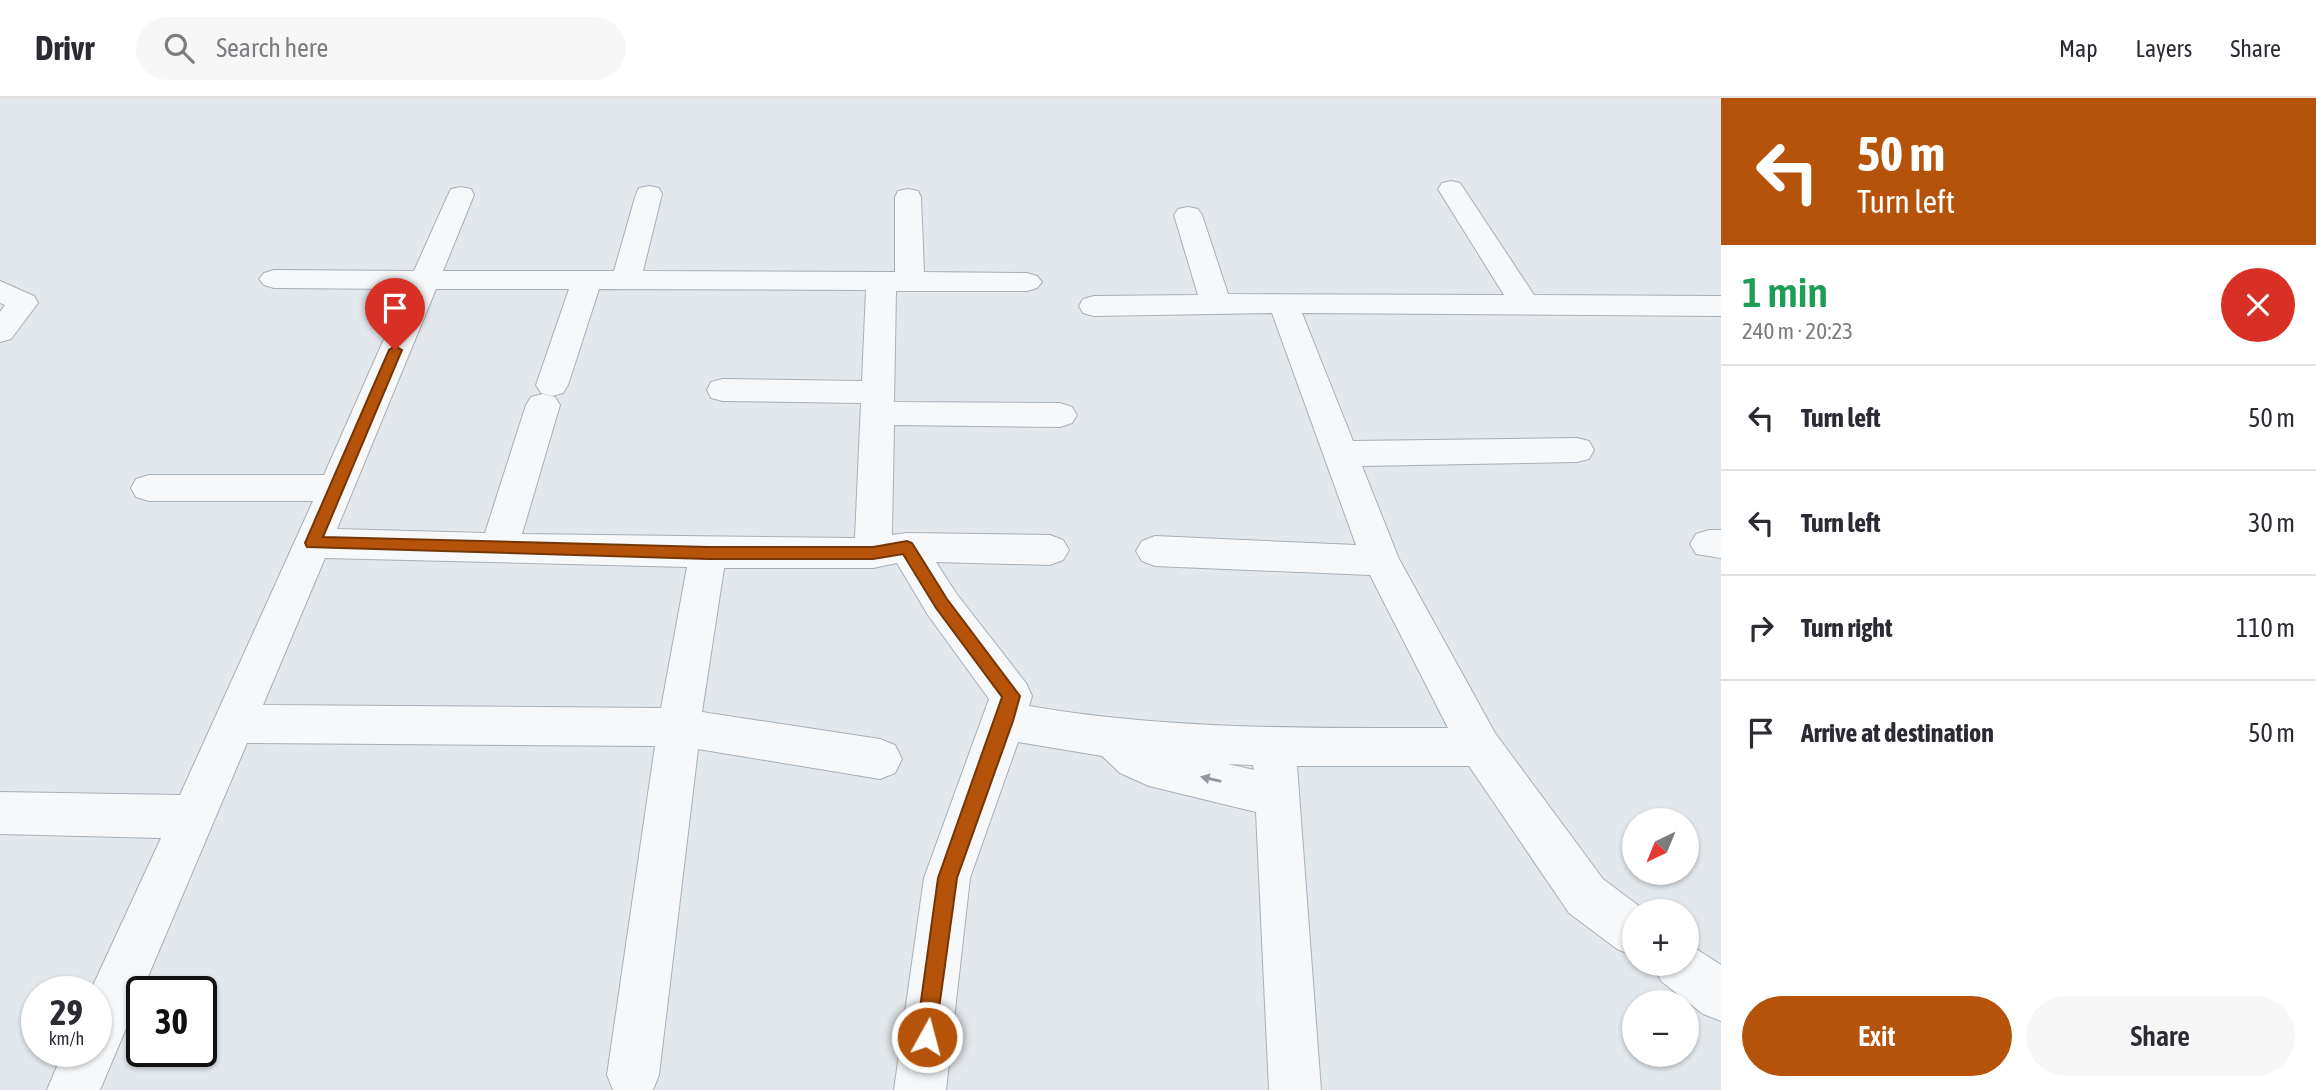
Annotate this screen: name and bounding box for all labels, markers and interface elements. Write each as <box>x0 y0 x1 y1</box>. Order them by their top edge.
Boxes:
search box <box>136 17 626 80</box>
text: Drivr <box>35 29 94 67</box>
icon: search <box>160 29 198 67</box>
text: Search here <box>216 33 328 63</box>
text: Map <box>2059 35 2098 62</box>
text: Layers <box>2136 35 2192 62</box>
text: Share <box>2230 35 2281 62</box>
text: 50 m <box>1857 125 1945 181</box>
icon: left <box>1742 126 1833 217</box>
text: Turn left <box>1857 183 1955 220</box>
text: 1 min <box>1742 268 1828 316</box>
button: close <box>2221 268 2295 342</box>
pin <box>365 278 425 350</box>
icon: arrive <box>376 289 414 327</box>
text: 240 m · 20:23 <box>1742 318 1853 344</box>
icon: left <box>1742 399 1780 437</box>
text: Turn left <box>1801 403 1881 433</box>
text: 50 m <box>2248 403 2295 433</box>
icon: left <box>1742 504 1780 542</box>
text: Turn left <box>1801 508 1881 538</box>
text: 30 m <box>2248 508 2295 538</box>
icon: right <box>1742 609 1780 647</box>
text: Turn right <box>1801 613 1892 643</box>
text: 110 m <box>2236 613 2295 643</box>
icon: arrive <box>1742 714 1780 752</box>
text: Arrive at destination <box>1801 718 1994 748</box>
text: 50 m <box>2248 718 2295 748</box>
one-way arrow <box>1200 774 1222 785</box>
north arrow <box>1622 808 1699 886</box>
map controls <box>1622 808 1699 1067</box>
button: + <box>1622 899 1699 976</box>
speed limit sign: 30 <box>126 976 217 1067</box>
button: − <box>1622 990 1699 1067</box>
text: 29 <box>50 992 83 1032</box>
button: Exit <box>1742 996 2012 1076</box>
button: Share <box>2026 996 2295 1076</box>
position arrow <box>890 1000 964 1074</box>
text: km/h <box>49 1028 84 1049</box>

